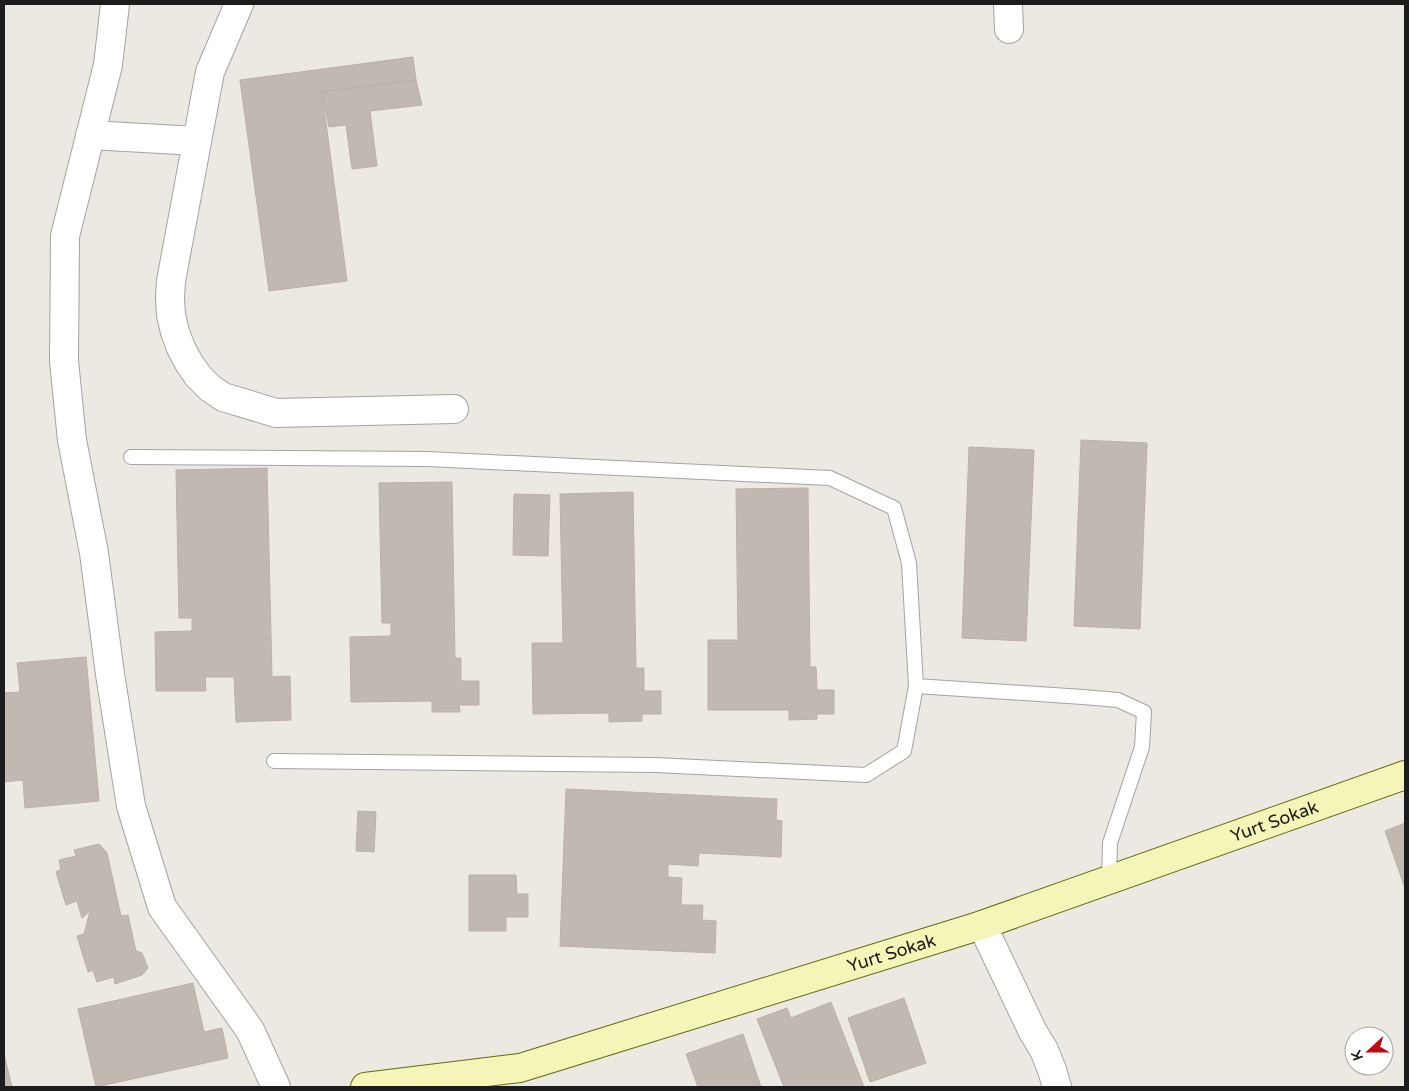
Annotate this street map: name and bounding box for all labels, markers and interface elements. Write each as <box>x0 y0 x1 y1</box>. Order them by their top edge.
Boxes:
street label: Yurt Sokak <box>1228 796 1321 847</box>
street label: Yurt Sokak <box>845 929 939 977</box>
north arrow <box>1344 1026 1394 1076</box>
text: K <box>1347 1047 1367 1063</box>

